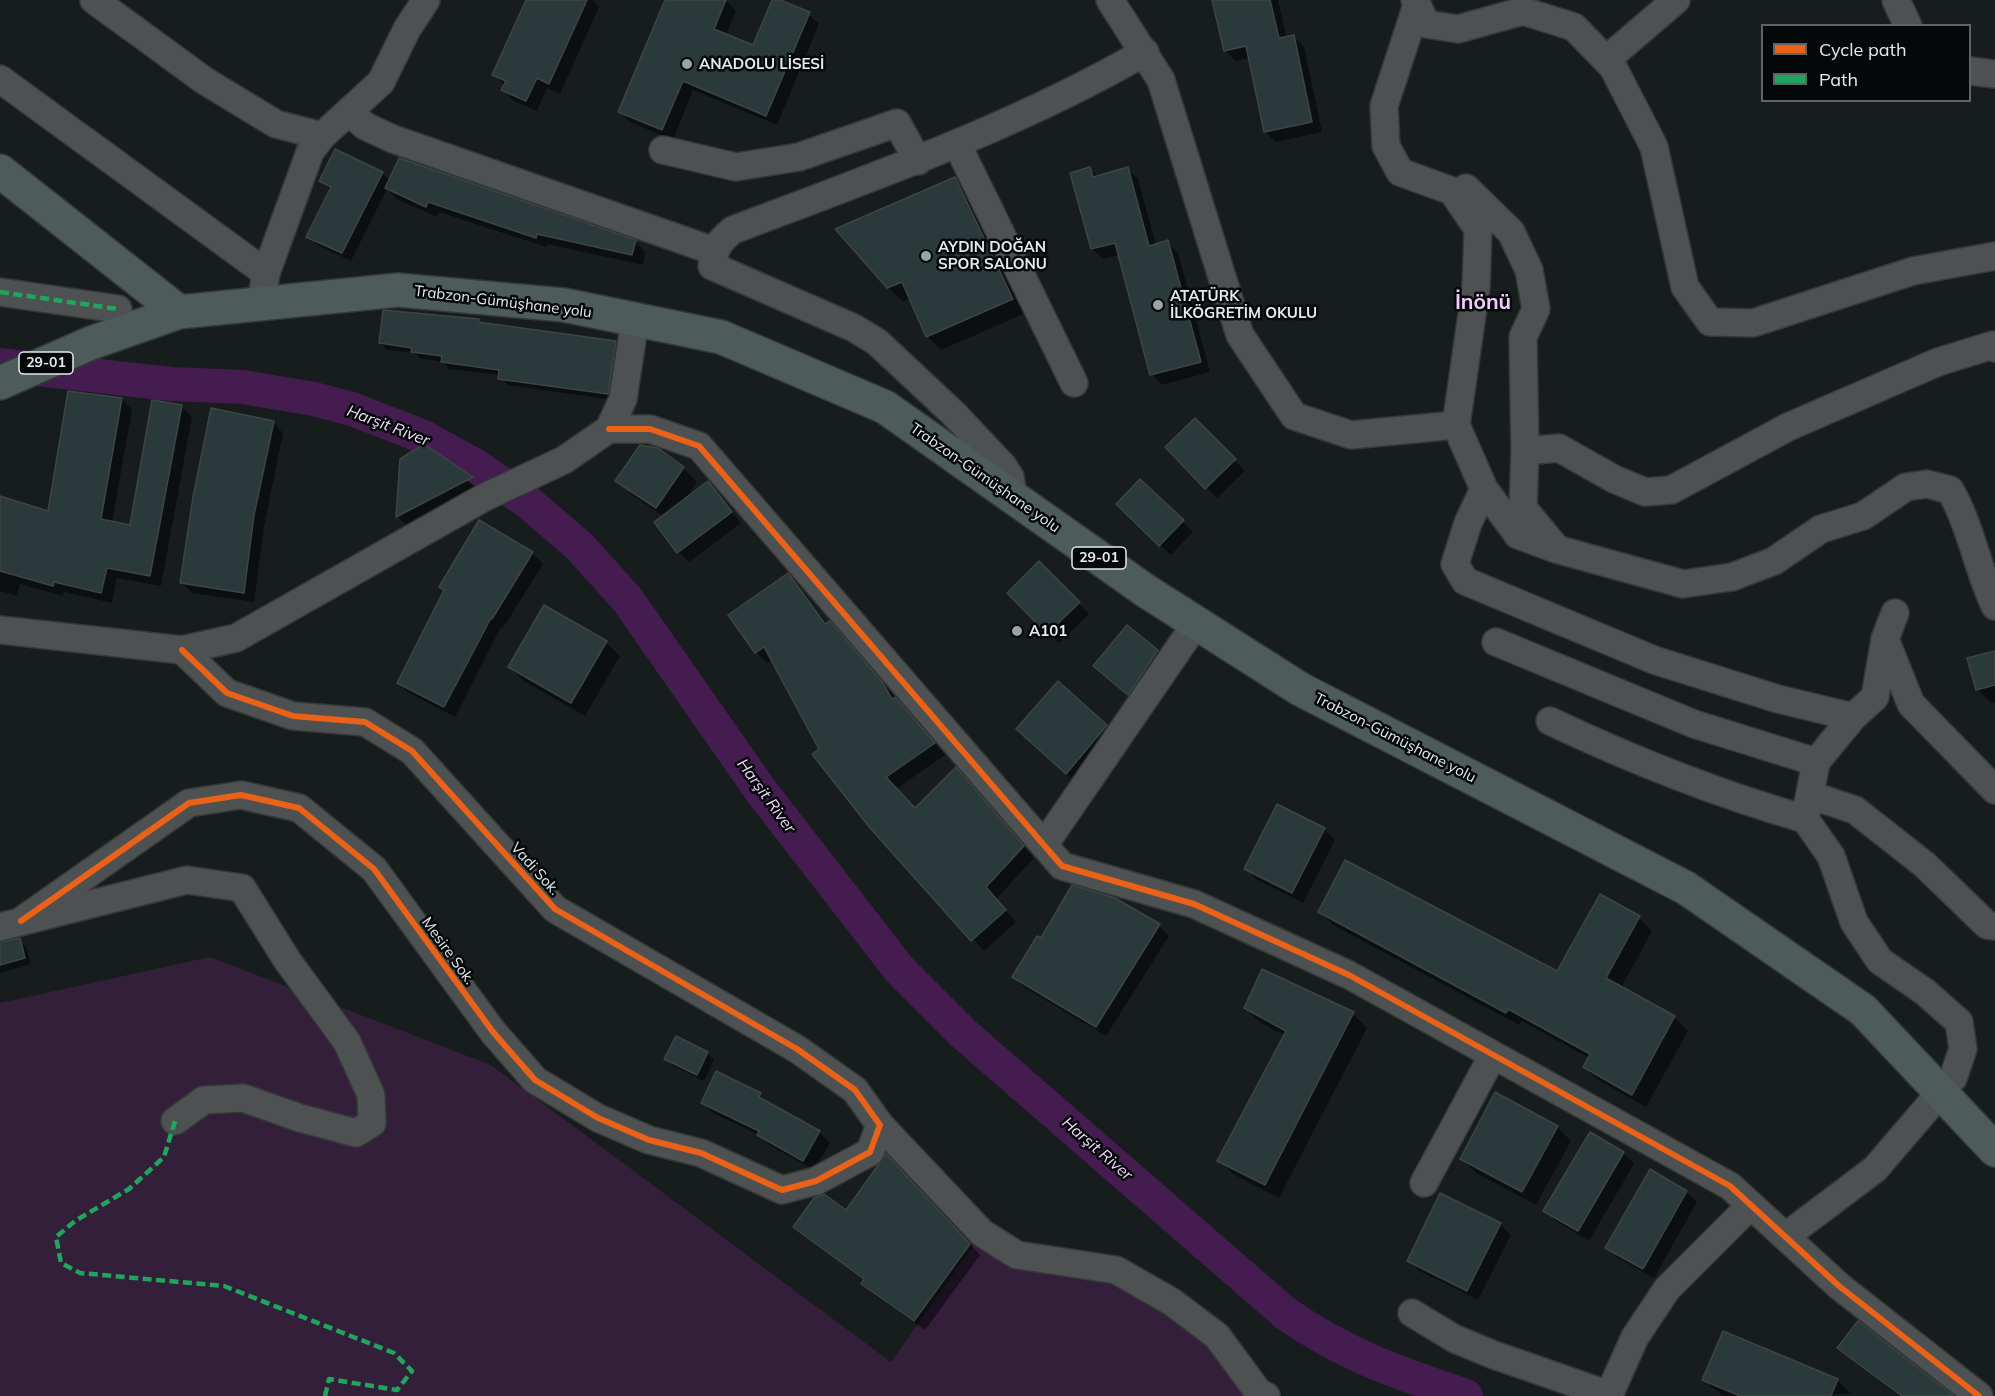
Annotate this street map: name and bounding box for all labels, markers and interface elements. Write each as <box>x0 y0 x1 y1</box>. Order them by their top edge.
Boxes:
legend <box>1761 24 1971 102</box>
text: Cycle path <box>1819 38 1906 61</box>
place label: ANADOLU LİSESİ <box>699 55 824 73</box>
marker: ANADOLU LİSESİ <box>680 57 694 71</box>
text: Path <box>1819 68 1858 91</box>
place label: AYDIN DOĞAN SPOR SALONU <box>938 238 1047 273</box>
marker: AYDIN DOĞAN SPOR SALONU <box>919 249 933 263</box>
street label: Trabzon-Gümüşhane yolu <box>413 282 593 322</box>
place label: ATATÜRK İLKÖGRETİM OKULU <box>1170 287 1317 322</box>
district label: İnönü <box>1455 290 1511 316</box>
marker: ATATÜRK İLKÖGRETİM OKULU <box>1151 298 1165 312</box>
road number: 29-01 <box>19 352 73 374</box>
water label: Harşit River <box>344 401 432 451</box>
street label: Trabzon-Gümüşhane yolu <box>907 419 1063 537</box>
road number: 29-01 <box>1072 547 1126 569</box>
place label: A101 <box>1029 622 1067 640</box>
marker: A101 <box>1010 624 1024 638</box>
street label: Trabzon-Gümüşhane yolu <box>1311 689 1479 787</box>
water label: Harşit River <box>733 755 799 837</box>
street label: Vadi Sok. <box>507 839 563 899</box>
street label: Mesire Sok. <box>418 914 478 988</box>
water label: Harşit River <box>1058 1113 1136 1185</box>

